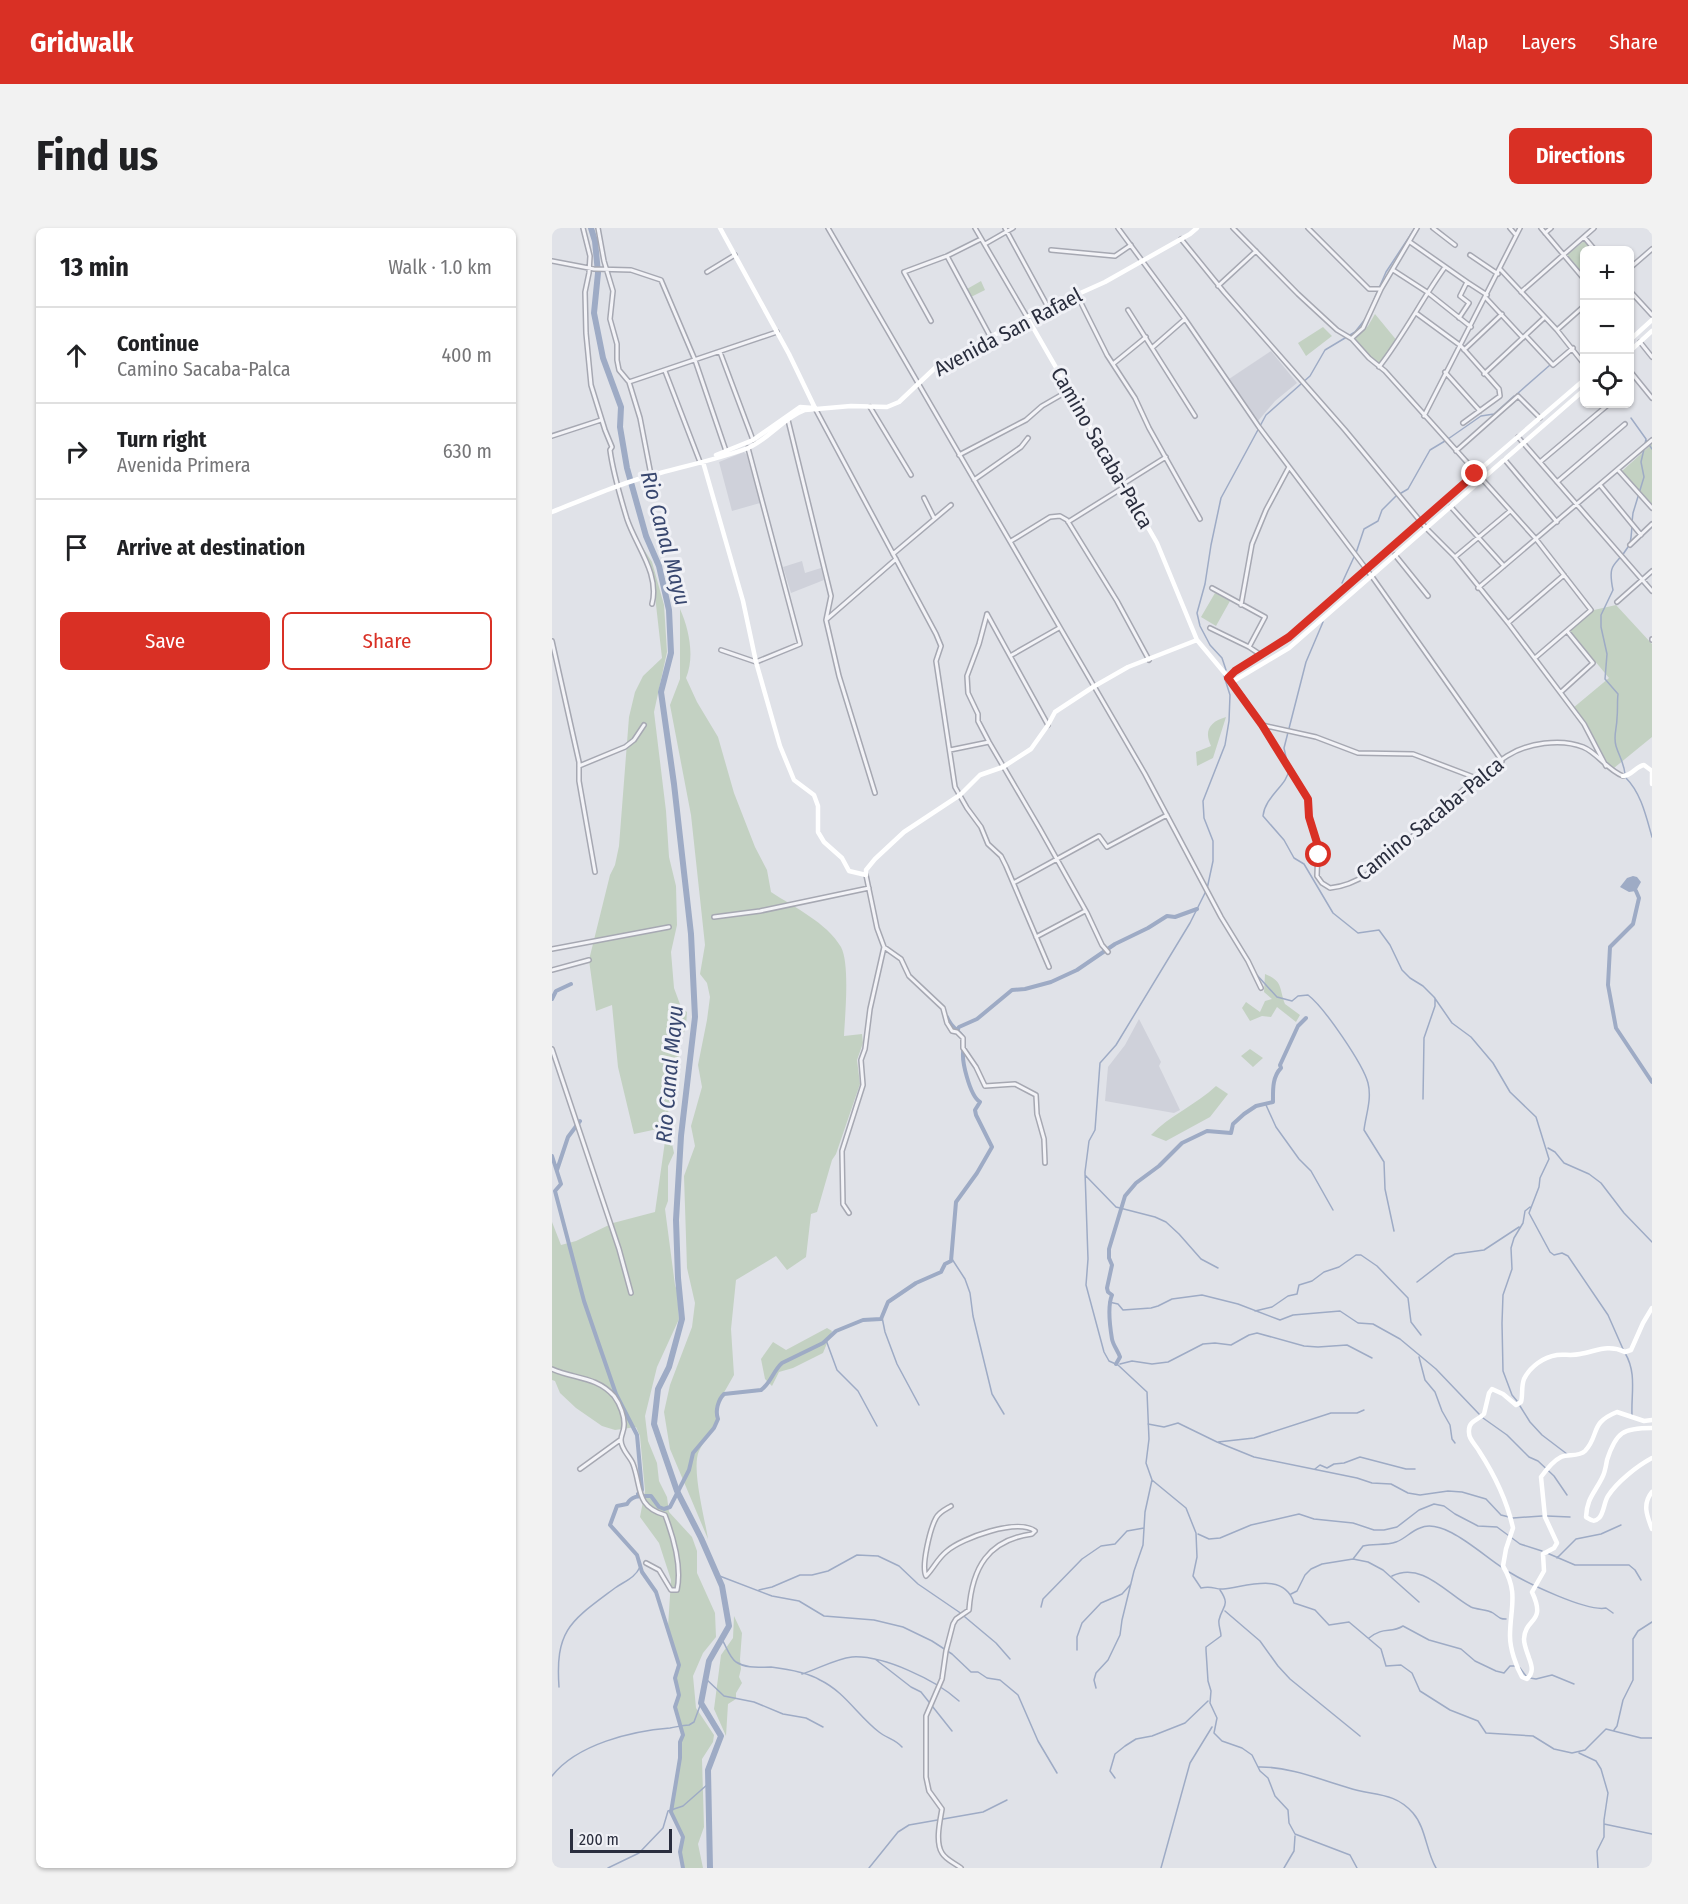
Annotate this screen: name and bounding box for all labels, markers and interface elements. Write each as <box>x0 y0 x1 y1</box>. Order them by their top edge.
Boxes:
text: Gridwalk <box>30 26 134 59</box>
text: Map <box>1452 29 1488 55</box>
text: Layers <box>1521 29 1576 55</box>
text: Share <box>1609 29 1658 55</box>
button: Directions <box>1509 128 1652 184</box>
text: Find us <box>36 131 158 181</box>
map controls <box>1580 246 1634 408</box>
button: + <box>1580 246 1634 300</box>
text: 13 min <box>60 252 129 283</box>
text: Walk · 1.0 km <box>388 255 492 279</box>
street label: Avenida San Rafael <box>930 282 1087 382</box>
button: − <box>1580 300 1634 354</box>
text: Continue <box>117 330 199 357</box>
icon: ahead <box>60 339 93 372</box>
text: 400 m <box>441 343 492 367</box>
button: locate <box>1580 354 1634 408</box>
text: Camino Sacaba-Palca <box>117 357 291 381</box>
street label: Camino Sacaba-Palca <box>1045 363 1159 533</box>
text: Turn right <box>117 426 206 453</box>
icon: right <box>60 435 93 468</box>
text: 630 m <box>443 439 492 463</box>
text: Avenida Primera <box>117 453 251 477</box>
route end <box>1461 460 1487 486</box>
water label: Rio Canal Mayu <box>635 468 696 608</box>
icon: arrive <box>60 531 93 564</box>
text: Arrive at destination <box>117 534 305 561</box>
button: Save <box>60 612 270 670</box>
button: Share <box>282 612 492 670</box>
street label: Camino Sacaba-Palca <box>1351 752 1509 886</box>
route start <box>1305 841 1331 867</box>
water label: Rio Canal Mayu <box>650 1004 689 1144</box>
scale bar <box>570 1826 672 1854</box>
text: 200 m <box>579 1830 619 1849</box>

